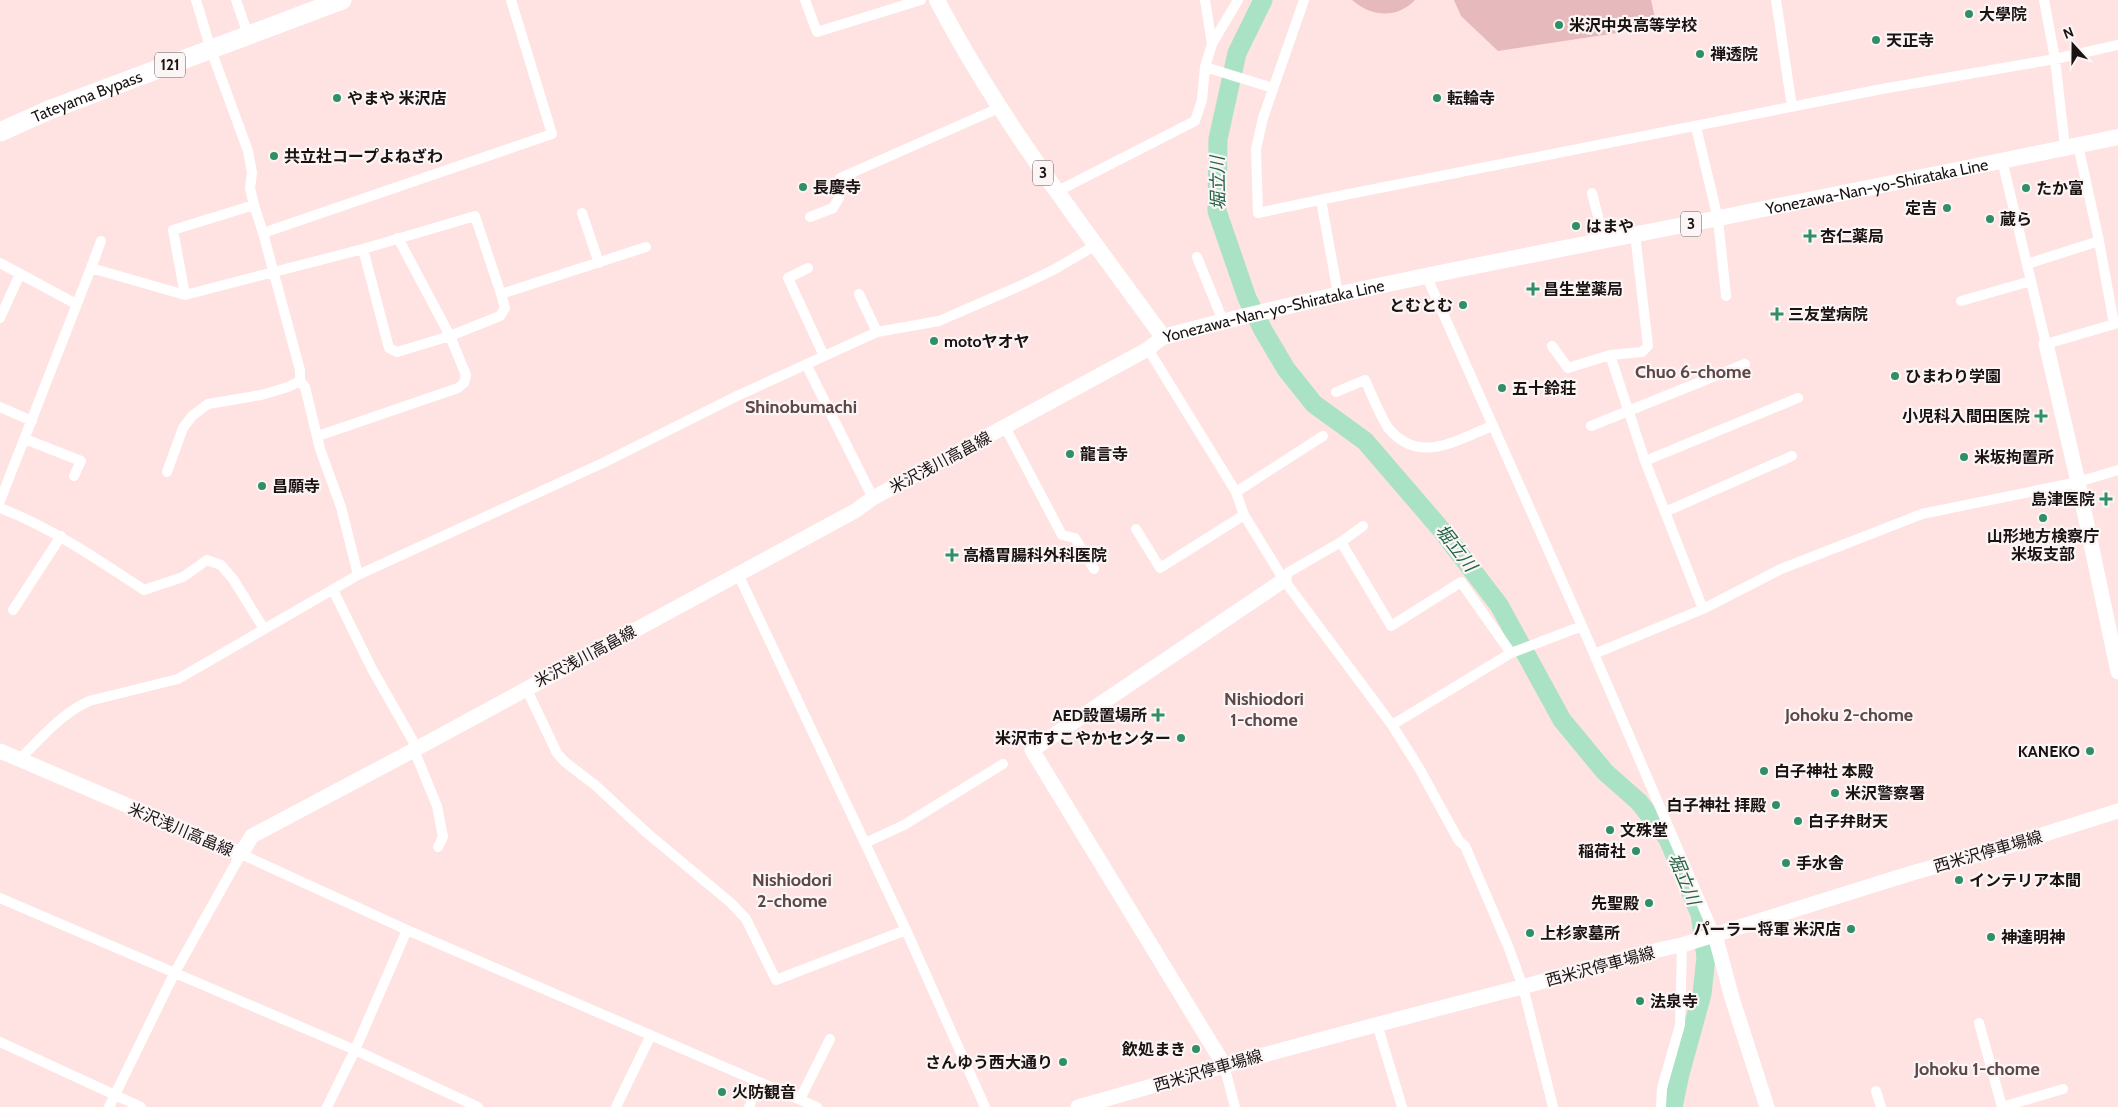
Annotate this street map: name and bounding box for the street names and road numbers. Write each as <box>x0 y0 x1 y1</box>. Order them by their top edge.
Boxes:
road number: 121 <box>155 52 185 78</box>
street label: Tateyama Bypass <box>29 67 145 127</box>
street label: Yonezawa-Nan-yo-Shirataka Line <box>1763 155 1990 219</box>
road number: 3 <box>1033 160 1053 186</box>
road number: 3 <box>1681 212 1701 236</box>
street label: Yonezawa-Nan-yo-Shirataka Line <box>1160 276 1386 347</box>
street label: 米沢浅川高畠線 <box>886 428 994 497</box>
street label: 米沢浅川高畠線 <box>531 622 639 691</box>
street label: 米沢浅川高畠線 <box>126 799 236 860</box>
street label: 西米沢停車場線 <box>1932 827 2045 876</box>
street label: 西米沢停車場線 <box>1544 943 1657 990</box>
street label: 西米沢停車場線 <box>1152 1046 1265 1095</box>

